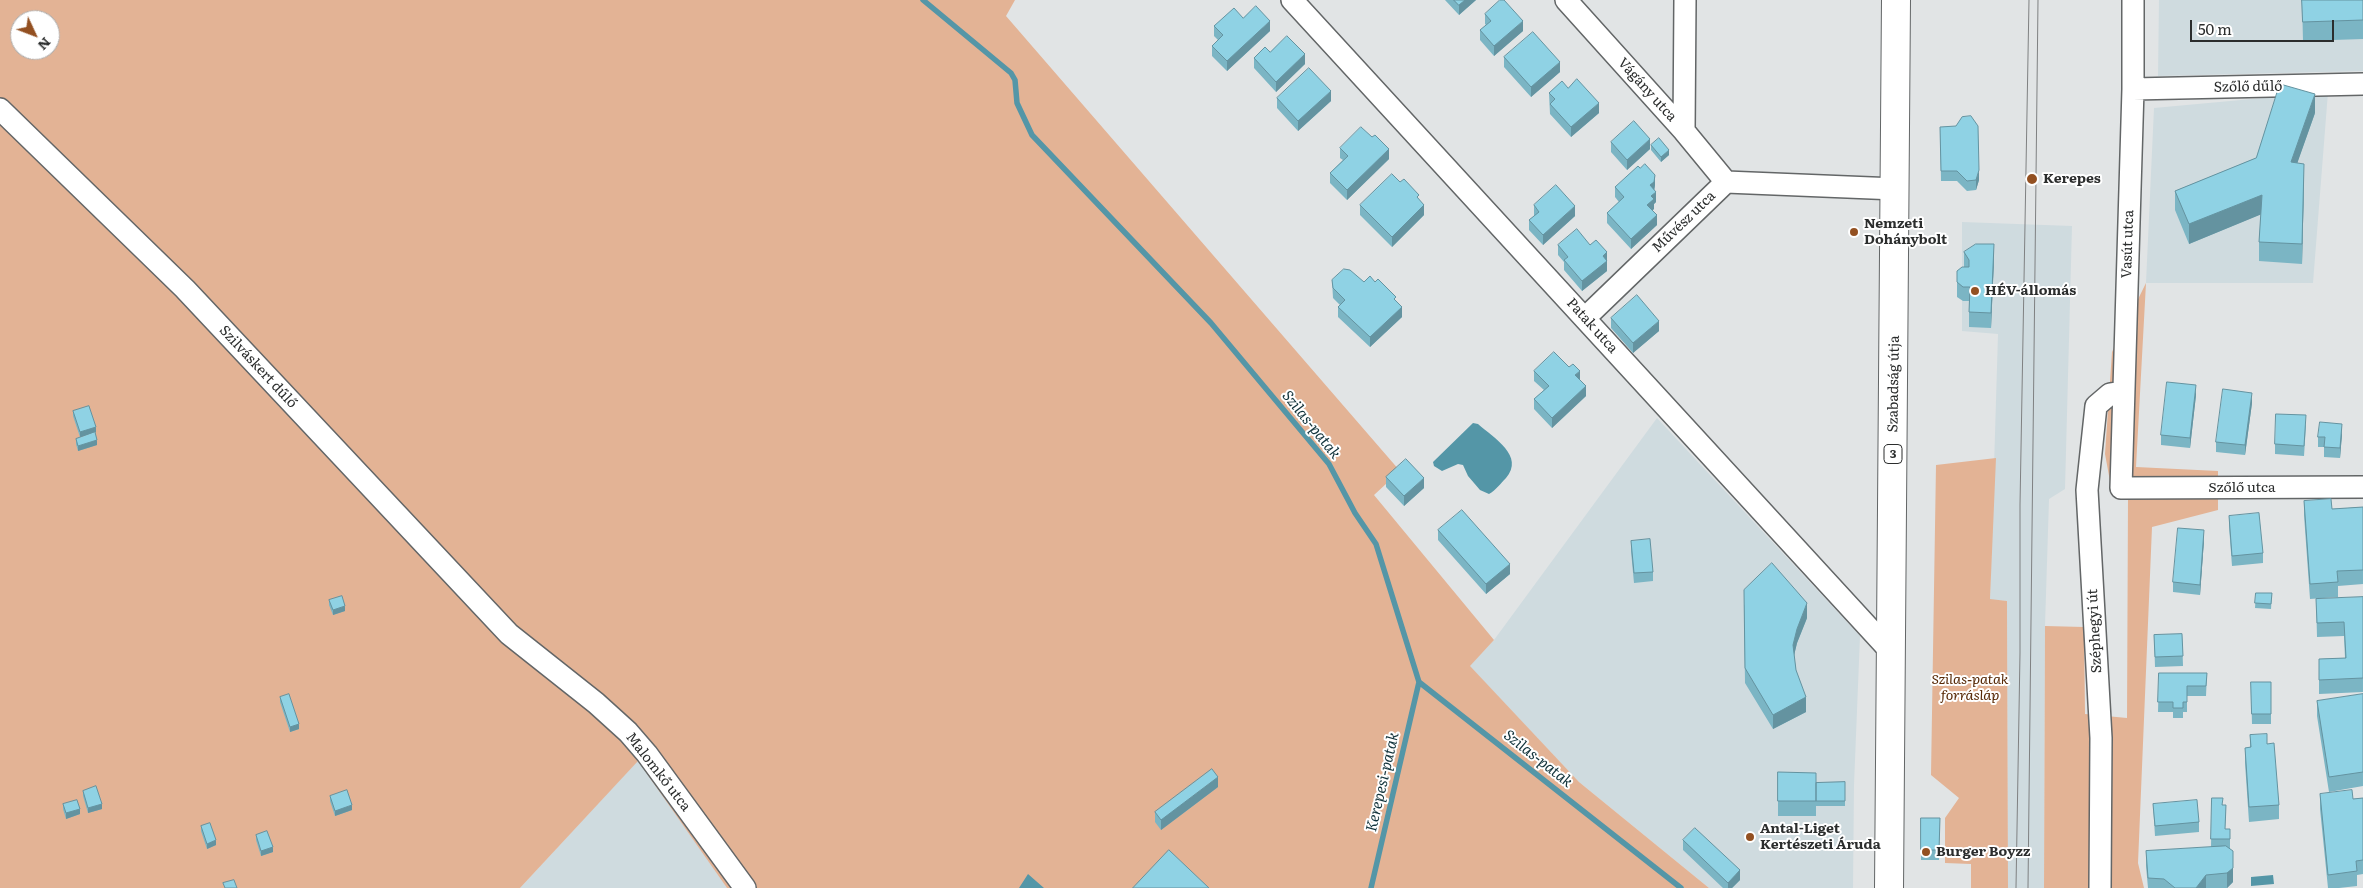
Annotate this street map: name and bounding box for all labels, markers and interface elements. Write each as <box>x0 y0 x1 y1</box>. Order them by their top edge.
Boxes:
north arrow <box>10 10 60 60</box>
scale bar <box>2193 10 2337 42</box>
text: 50 m <box>2198 17 2232 40</box>
text: N <box>34 33 57 56</box>
street label: Vágány utca <box>1614 55 1680 125</box>
street label: Szőlő dűlő <box>2214 78 2282 96</box>
place label: Kerepes <box>2043 171 2101 187</box>
marker: Kerepes <box>2025 172 2039 186</box>
street label: Művész utca <box>1649 188 1719 256</box>
street label: Vasút utca <box>2118 209 2138 279</box>
place label: Nemzeti Dohánybolt <box>1864 216 1947 248</box>
marker: Nemzeti Dohánybolt <box>1848 226 1860 238</box>
place label: HÉV-állomás <box>1985 283 2076 299</box>
marker: HÉV-állomás <box>1969 285 1981 297</box>
street label: Patak utca <box>1563 295 1621 357</box>
street label: Szilváskert dűlő <box>216 322 300 412</box>
street label: Szabadság útja <box>1885 335 1903 433</box>
water label: Szilas-patak <box>1278 387 1344 463</box>
road number: 3 <box>1884 444 1902 464</box>
street label: Szőlő utca <box>2208 480 2276 496</box>
street label: Széphegyi út <box>2084 588 2106 674</box>
park label: Szilas-patak forrásláp <box>1931 672 2009 704</box>
water label: Szilas-patak <box>1500 726 1576 792</box>
street label: Malomkő utca <box>622 729 694 815</box>
water label: Kerepesi-patak <box>1363 730 1403 834</box>
place label: Antal-Liget Kertészeti Áruda <box>1760 821 1881 854</box>
marker: Antal-Liget Kertészeti Áruda <box>1744 831 1756 843</box>
place label: Burger Boyzz <box>1936 844 2031 860</box>
marker: Burger Boyzz <box>1920 846 1932 858</box>

